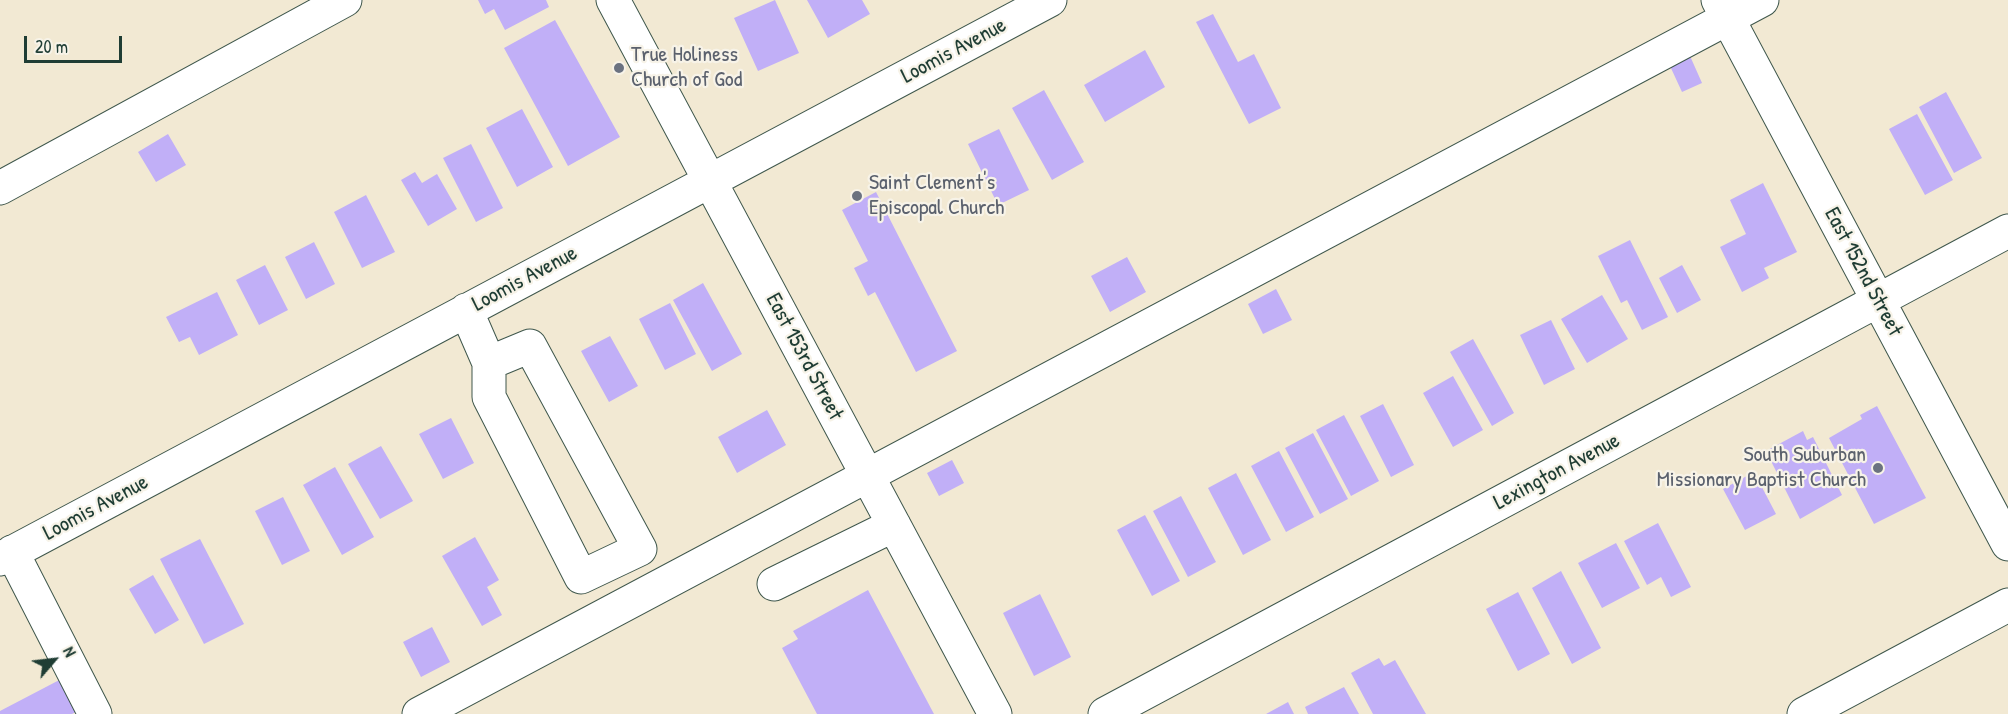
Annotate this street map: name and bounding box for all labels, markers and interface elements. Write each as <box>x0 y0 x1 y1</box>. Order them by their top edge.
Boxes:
street label: Loomis Avenue <box>897 12 1011 90</box>
scale bar <box>27 24 124 62</box>
text: 20 m <box>35 34 68 59</box>
place label: True Holiness Church of God <box>631 42 742 94</box>
marker: True Holiness Church of God <box>612 61 626 75</box>
place label: Saint Clement's Episcopal Church <box>869 170 1004 222</box>
marker: Saint Clement's Episcopal Church <box>850 189 864 203</box>
street label: East 152nd Street <box>1818 203 1908 341</box>
street label: Loomis Avenue <box>468 240 582 318</box>
street label: East 153rd Street <box>760 289 848 425</box>
street label: Lexington Avenue <box>1490 428 1624 516</box>
place label: South Suburban Missionary Baptist Church <box>1657 442 1866 494</box>
marker: South Suburban Missionary Baptist Church <box>1871 461 1885 475</box>
street label: Loomis Avenue <box>39 469 153 547</box>
north arrow <box>24 630 84 690</box>
text: N <box>58 643 82 660</box>

